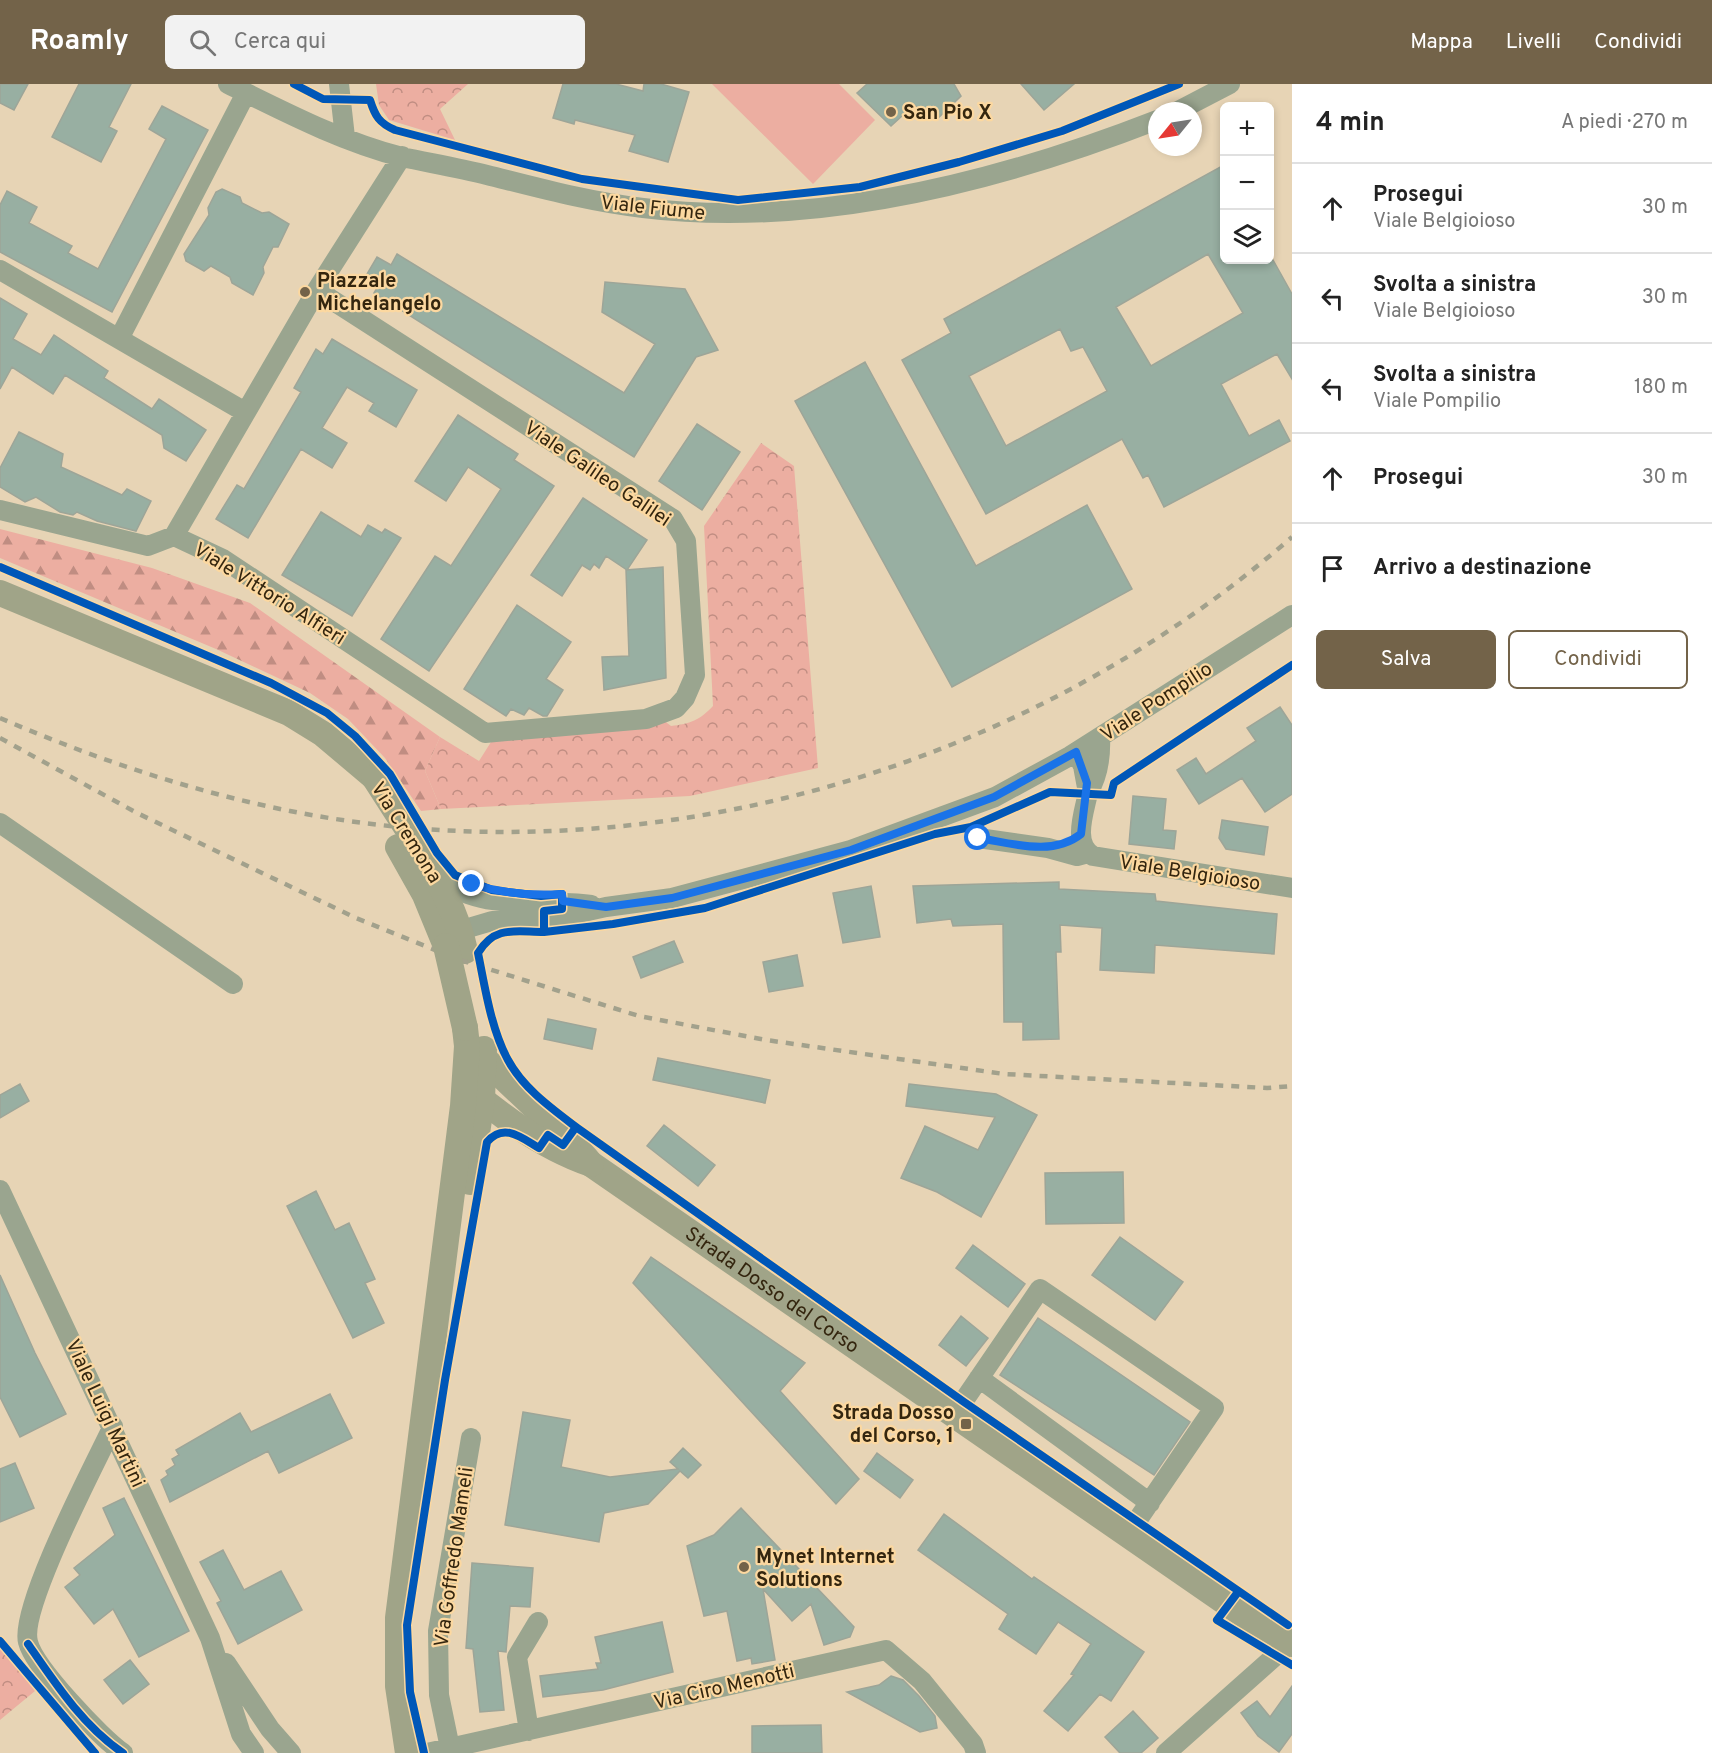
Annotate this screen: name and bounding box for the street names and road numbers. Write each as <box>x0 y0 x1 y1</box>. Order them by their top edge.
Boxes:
street label: Viale Fiume <box>599 191 706 227</box>
street label: Viale Galileo Galilei <box>518 416 675 533</box>
street label: Viale Vittorio Alfieri <box>188 537 350 652</box>
street label: Viale Pompilio <box>1096 657 1218 748</box>
street label: Via Cremona <box>364 778 447 889</box>
street label: Viale Belgioioso <box>1117 850 1262 898</box>
street label: Strada Dosso del Corso <box>679 1222 864 1360</box>
street label: Viale Luigi Martini <box>58 1335 150 1492</box>
street label: Via Goffredo Mameli <box>429 1465 481 1649</box>
street label: Via Ciro Menotti <box>652 1659 797 1717</box>

